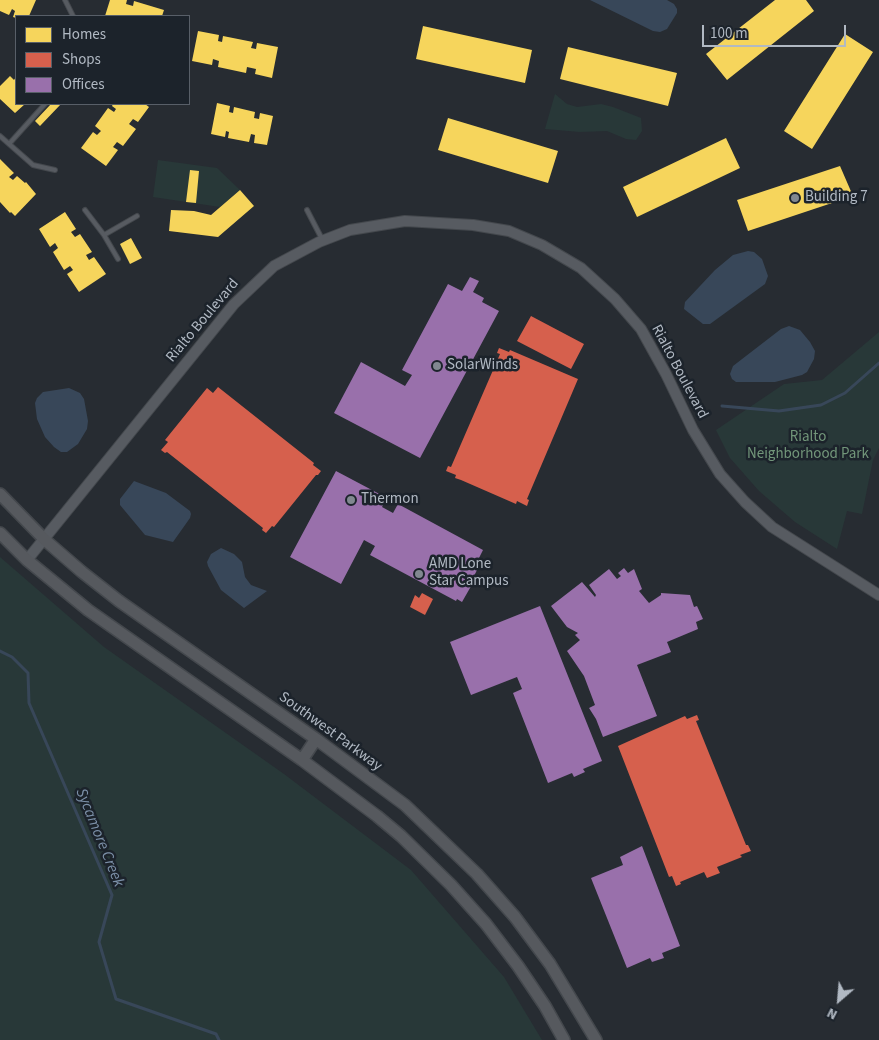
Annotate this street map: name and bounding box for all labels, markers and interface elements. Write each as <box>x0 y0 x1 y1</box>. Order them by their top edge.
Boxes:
legend <box>15 15 190 105</box>
scale bar <box>704 15 848 47</box>
text: 100 m <box>710 23 748 44</box>
text: Homes <box>62 24 106 45</box>
text: Shops <box>62 49 101 70</box>
text: Offices <box>62 74 105 95</box>
place label: Building 7 <box>805 189 868 207</box>
marker: Building 7 <box>789 192 801 204</box>
street label: Rialto Boulevard <box>163 275 243 367</box>
street label: Rialto Boulevard <box>647 322 711 422</box>
place label: SolarWinds <box>447 357 518 375</box>
marker: SolarWinds <box>431 360 443 372</box>
park label: Rialto Neighborhood Park <box>747 429 869 464</box>
place label: Thermon <box>361 491 419 509</box>
marker: Thermon <box>345 494 357 506</box>
place label: AMD Lone Star Campus <box>429 556 509 591</box>
marker: AMD Lone Star Campus <box>413 568 425 580</box>
street label: Southwest Parkway <box>275 689 385 775</box>
water label: Sycamore Creek <box>70 786 128 890</box>
north arrow <box>814 975 864 1025</box>
text: N <box>824 1002 841 1024</box>

